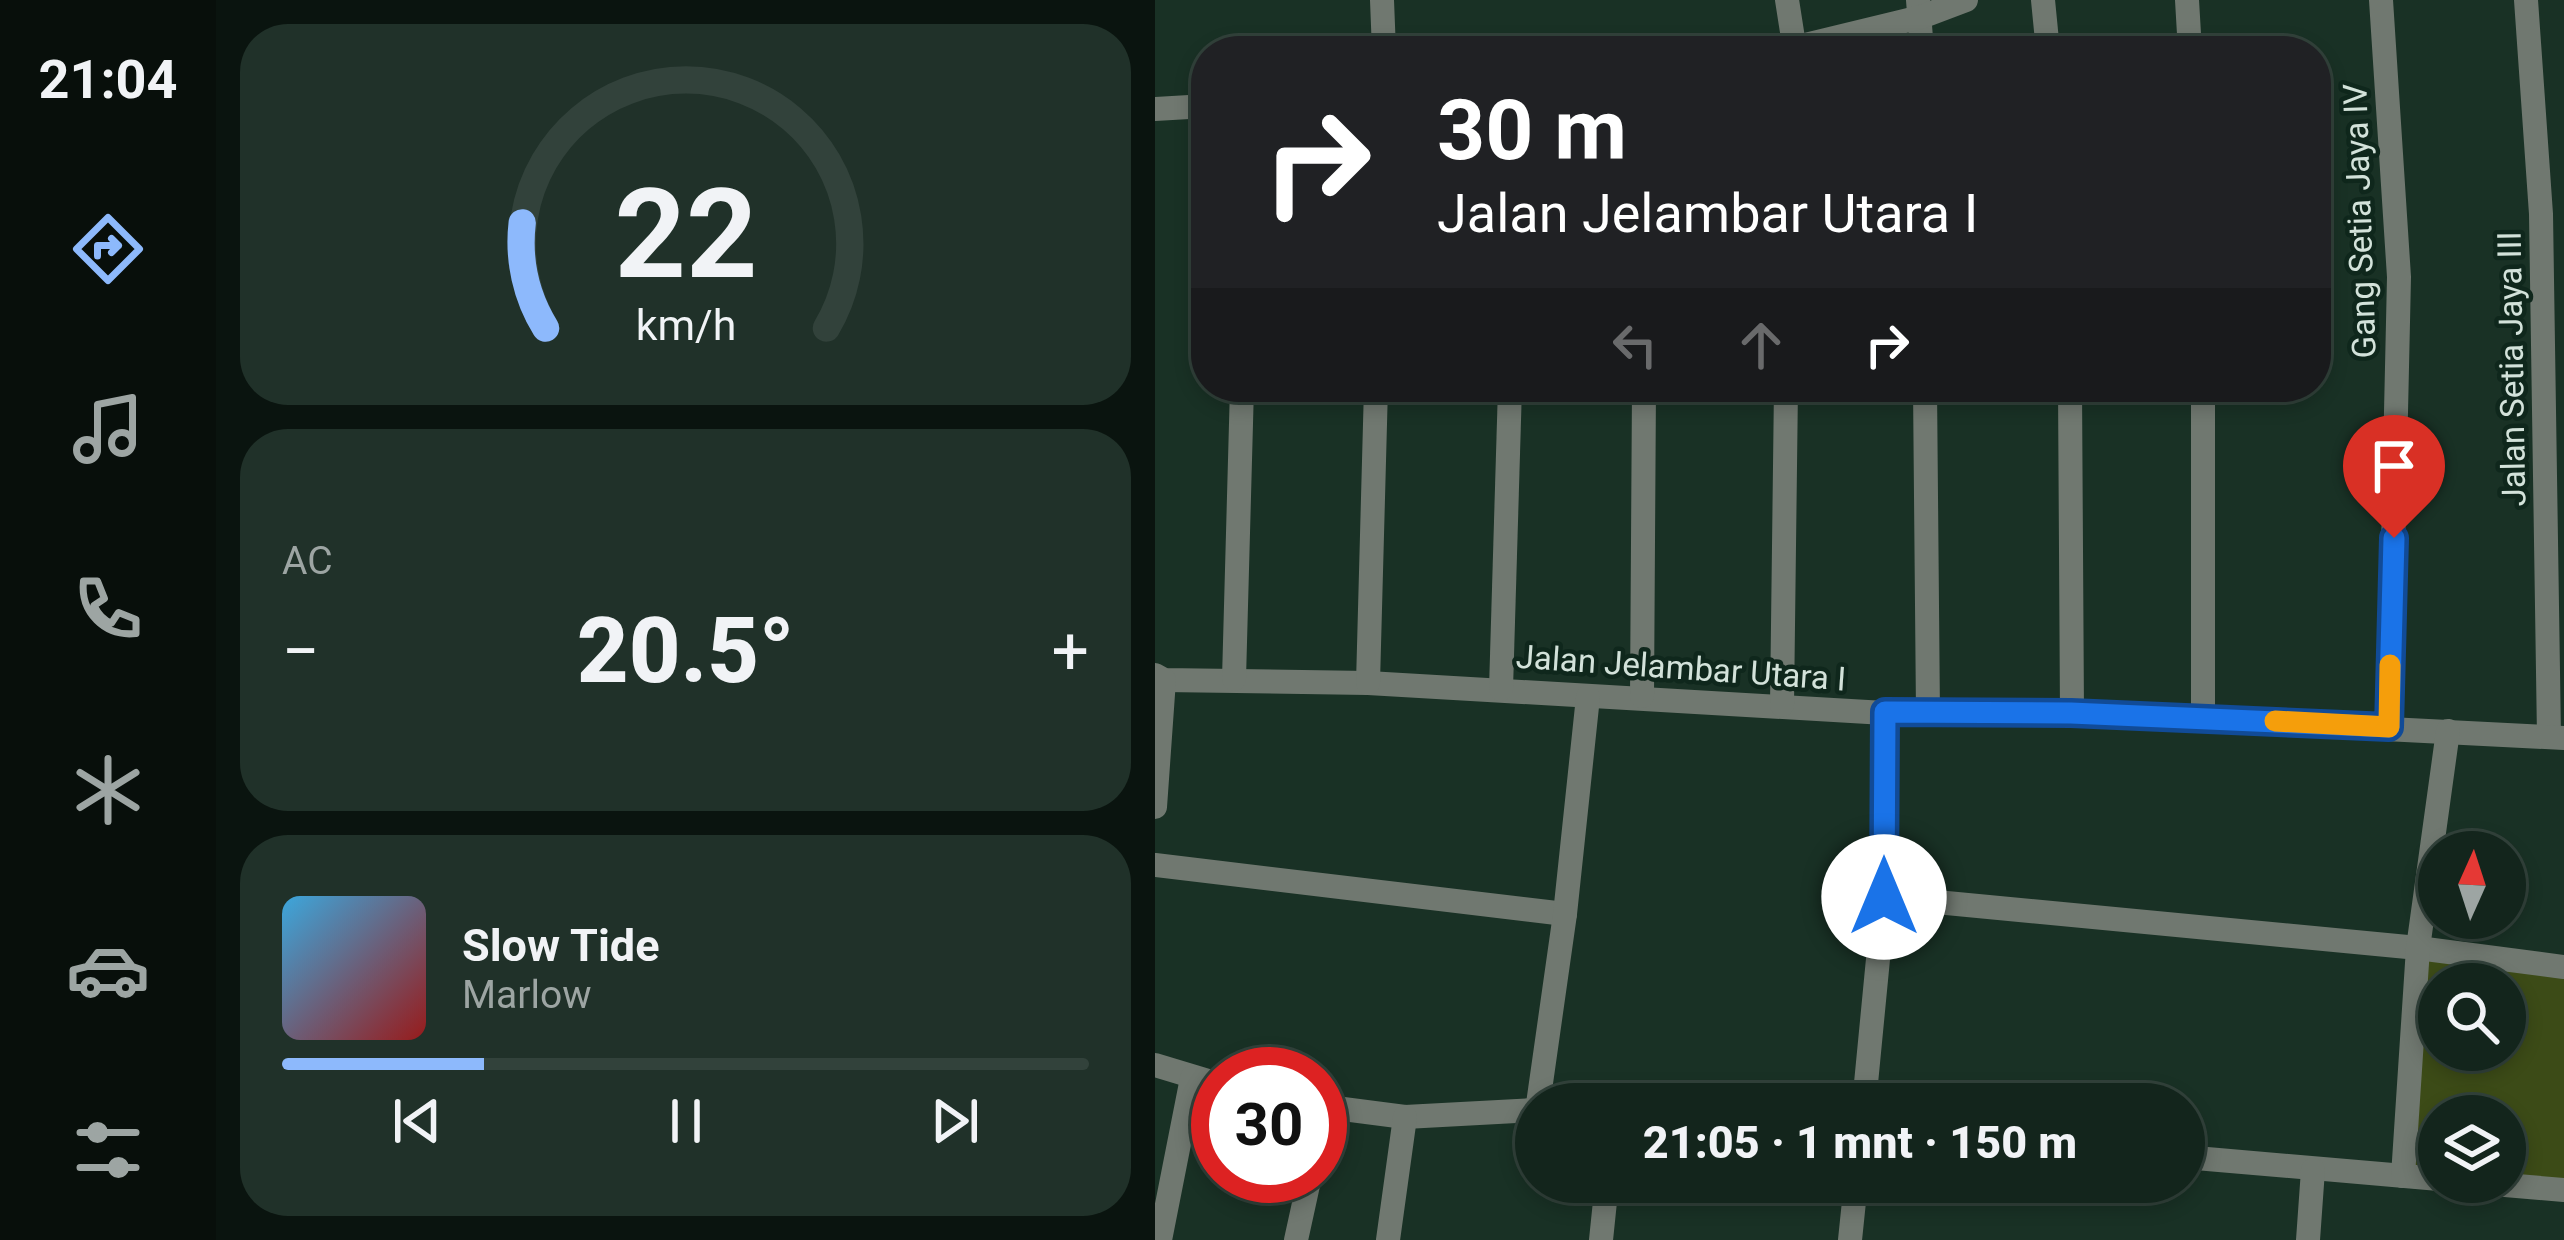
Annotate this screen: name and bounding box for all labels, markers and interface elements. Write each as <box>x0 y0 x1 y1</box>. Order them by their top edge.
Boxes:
text: 21:04 <box>38 48 178 111</box>
text: 30 m <box>1437 81 1627 180</box>
street label: Gang Setia Jaya IV <box>2335 83 2384 359</box>
icon: right <box>1239 84 1395 240</box>
text: 22 <box>614 161 757 307</box>
text: Jalan Jelambar Utara I <box>1437 182 1978 245</box>
icon: directions <box>66 207 150 291</box>
street label: Jalan Setia Jaya III <box>2490 231 2533 507</box>
text: km/h <box>635 299 736 349</box>
icon: left <box>1602 312 1668 378</box>
icon: ahead <box>1728 312 1794 378</box>
icon: right <box>1854 312 1920 378</box>
icon: music <box>66 387 150 471</box>
pin <box>2343 415 2445 538</box>
icon: arrive <box>2361 433 2427 499</box>
text: AC <box>282 538 333 584</box>
icon: phone <box>66 567 150 651</box>
text: 20.5° <box>577 599 795 704</box>
text: − <box>282 613 320 690</box>
text: + <box>1052 613 1089 690</box>
street label: Jalan Jelambar Utara I <box>1515 637 1847 698</box>
icon: climate <box>66 748 150 832</box>
north arrow <box>2418 831 2526 939</box>
map controls <box>2418 831 2526 1203</box>
position arrow <box>1821 834 1947 960</box>
text: Slow Tide <box>462 919 660 972</box>
icon: car <box>66 928 150 1012</box>
button: search <box>2418 963 2526 1071</box>
text: Marlow <box>462 972 592 1018</box>
speed limit sign: 30 <box>1191 1047 1347 1203</box>
icon: previous <box>384 1088 450 1154</box>
icon: pause <box>653 1088 719 1154</box>
icon: next <box>922 1088 988 1154</box>
button: layers <box>2418 1095 2526 1203</box>
icon: filters <box>66 1108 150 1192</box>
text: 21:05 · 1 mnt · 150 m <box>1643 1116 2077 1169</box>

